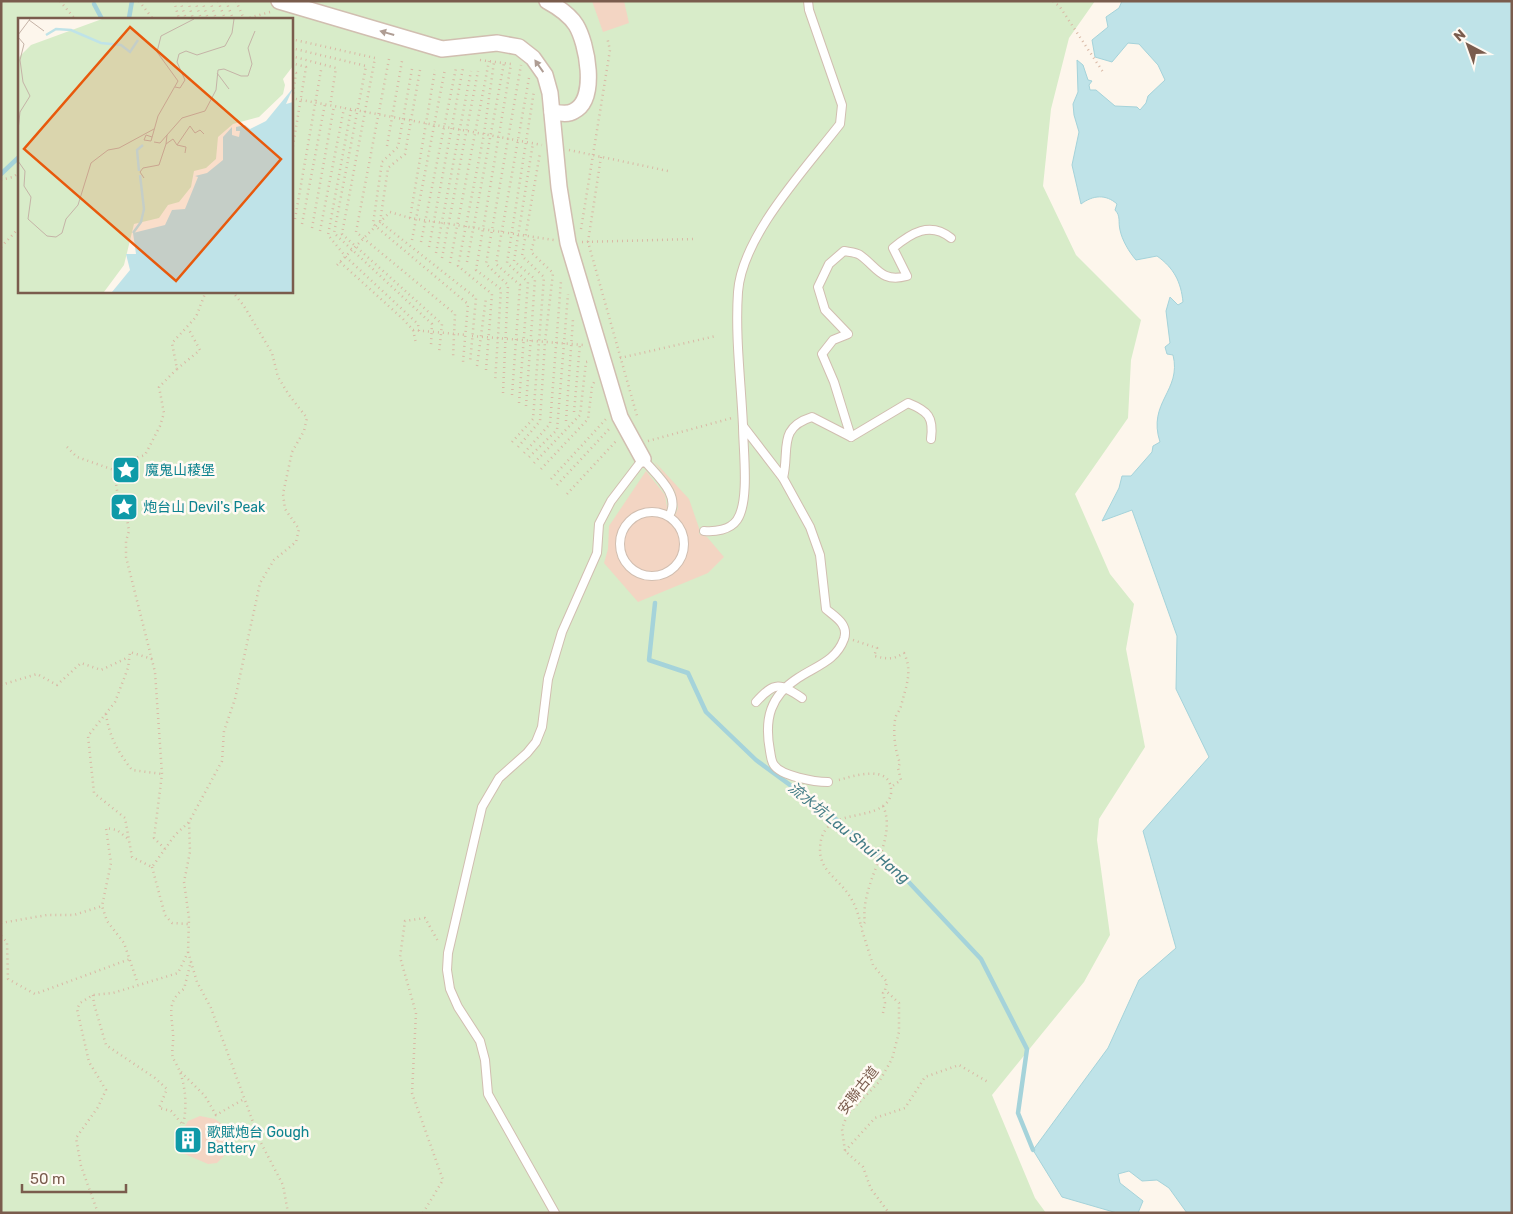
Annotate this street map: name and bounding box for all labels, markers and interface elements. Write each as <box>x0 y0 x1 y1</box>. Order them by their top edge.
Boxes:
inset map <box>18 18 292 292</box>
north arrow <box>1443 20 1493 70</box>
text: N <box>1450 26 1469 45</box>
one-way arrow <box>380 29 395 37</box>
one-way arrow <box>534 59 544 73</box>
place icon: 魔鬼山稜堡 <box>111 455 141 485</box>
place label: 魔鬼山稜堡 <box>145 462 215 479</box>
place icon: 炮台山 Devil's Peak <box>109 492 139 522</box>
place label: 炮台山 Devil's Peak <box>143 499 266 516</box>
water label: 流水坑 Lau Shui Hang <box>785 778 913 888</box>
street label: 安聯古道 <box>834 1063 882 1118</box>
place label: 歌賦炮台 Gough Battery <box>207 1124 309 1157</box>
building icon: 歌賦炮台 Gough Battery <box>173 1125 203 1155</box>
scale bar <box>22 1162 126 1194</box>
text: 50 m <box>30 1170 65 1188</box>

